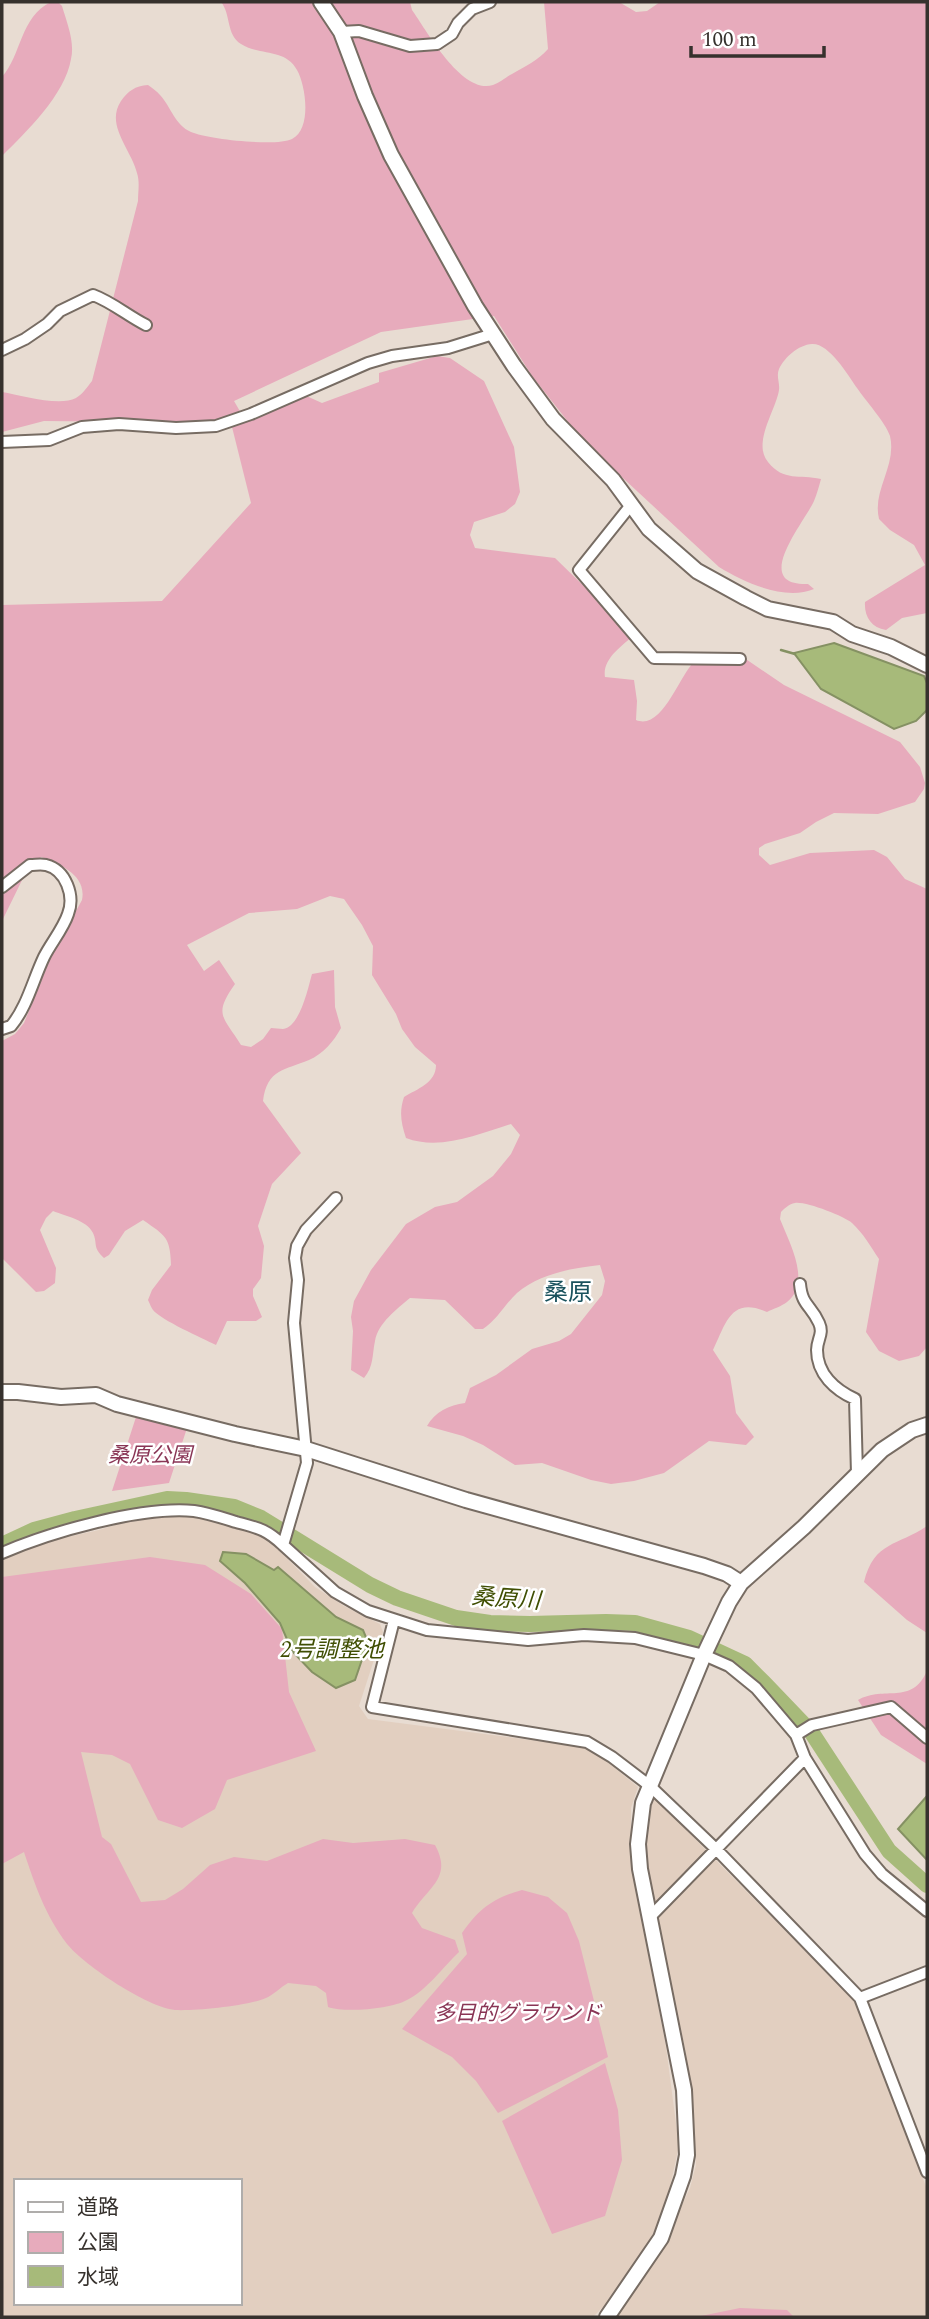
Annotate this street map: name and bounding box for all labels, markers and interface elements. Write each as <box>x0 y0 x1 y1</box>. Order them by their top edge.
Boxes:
scale bar <box>691 14 824 58</box>
text: 100 m <box>702 24 757 56</box>
district label: 桑原 <box>544 1275 592 1311</box>
park label: 桑原公園 <box>108 1440 195 1472</box>
water label: 桑原川 <box>470 1580 545 1620</box>
water label: 2号調整池 <box>279 1633 386 1668</box>
park label: 多目的グラウンド <box>434 1998 603 2030</box>
legend <box>14 2179 242 2305</box>
text: 道路 <box>77 2192 119 2224</box>
text: 公園 <box>77 2227 119 2259</box>
text: 水域 <box>77 2262 119 2294</box>

